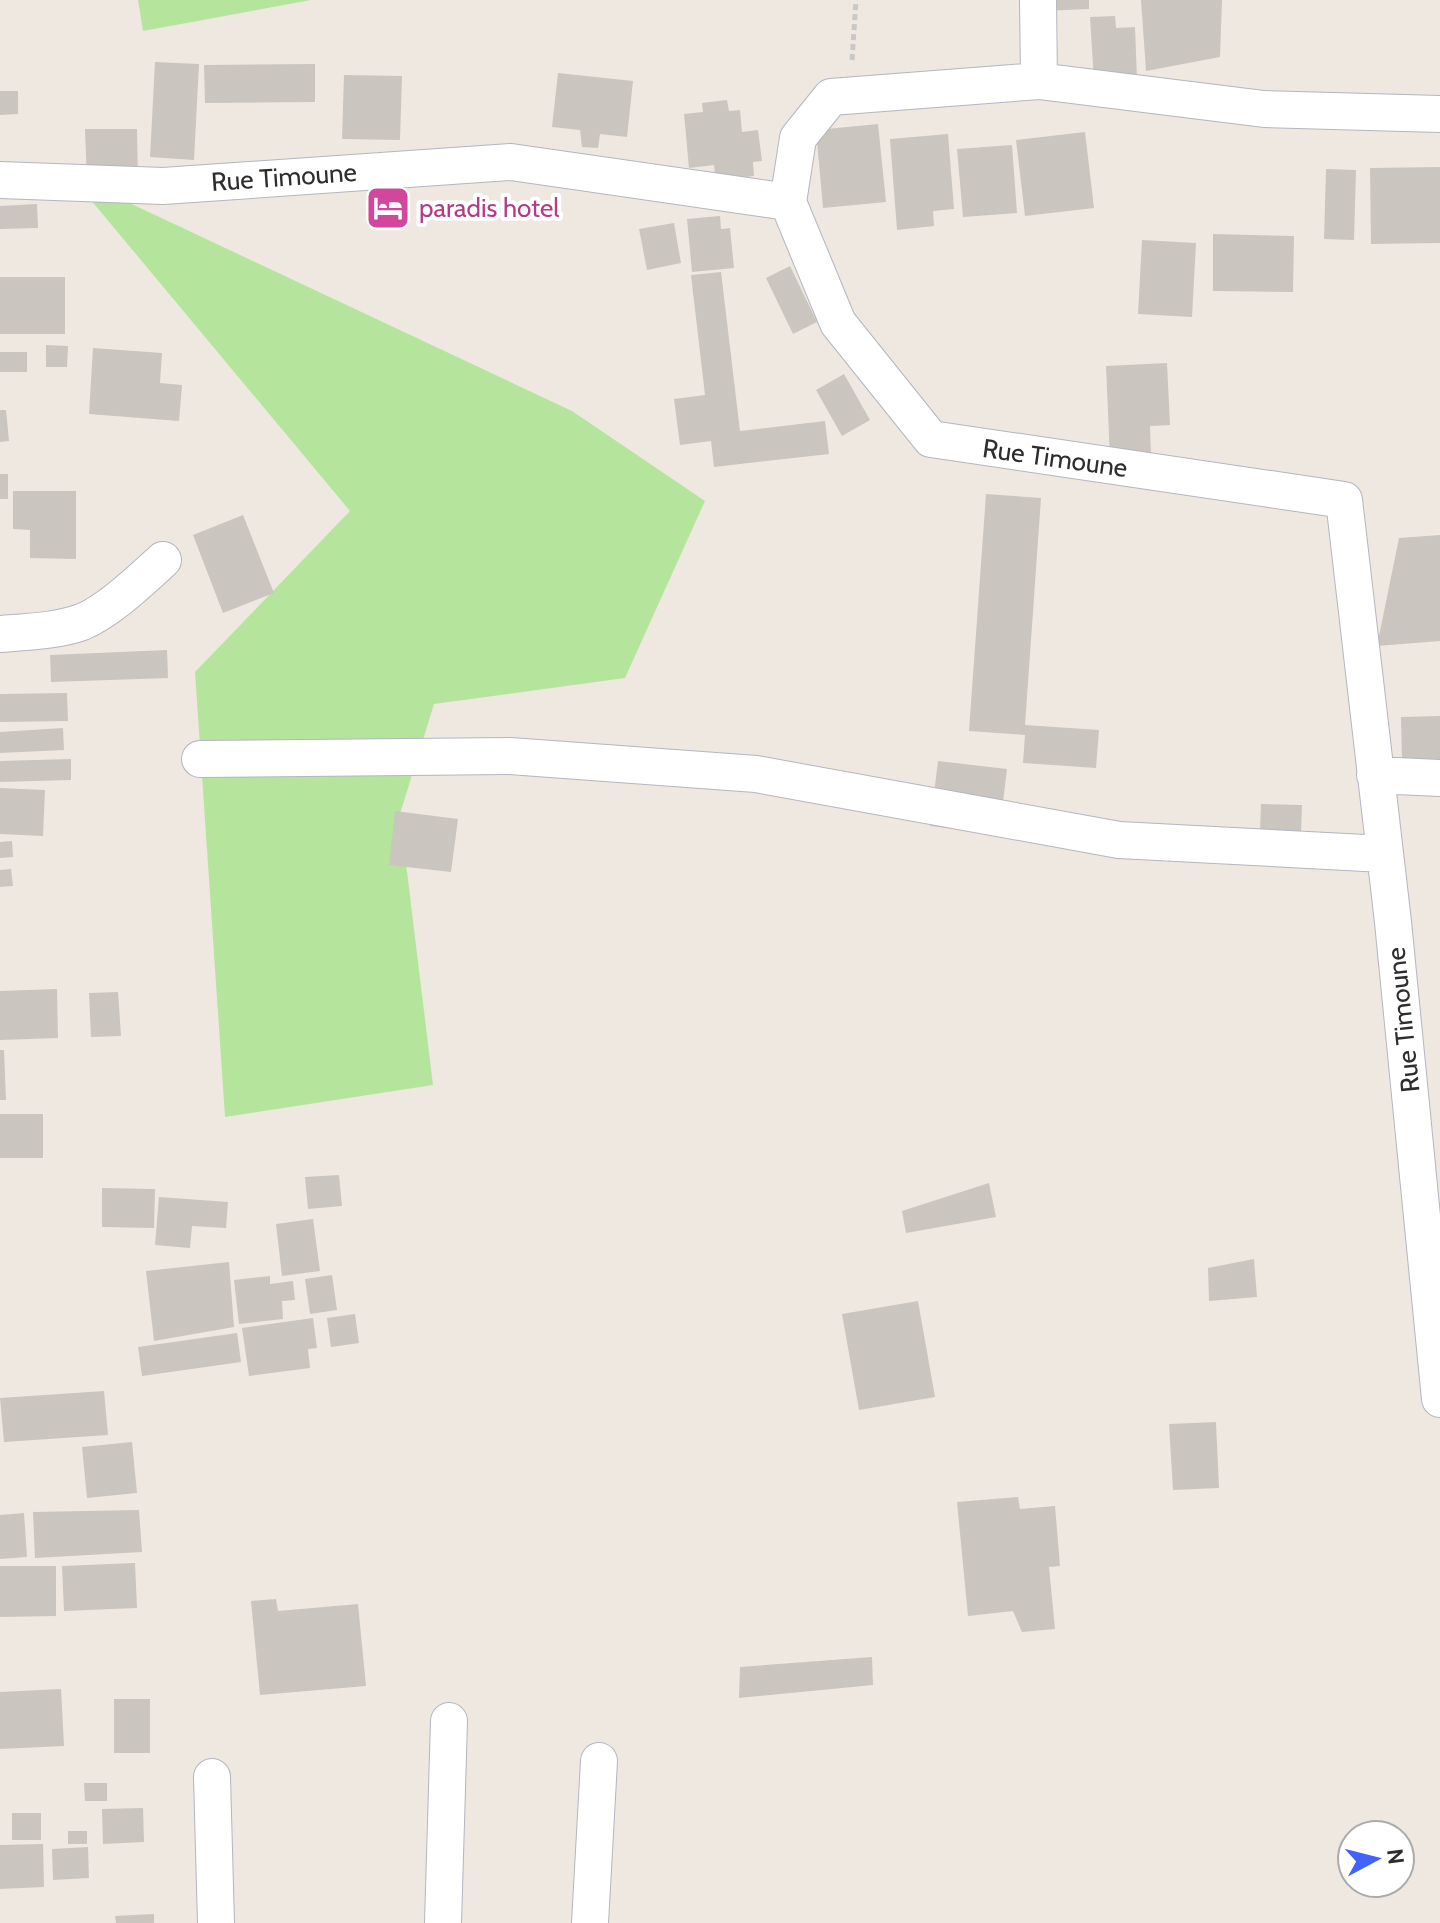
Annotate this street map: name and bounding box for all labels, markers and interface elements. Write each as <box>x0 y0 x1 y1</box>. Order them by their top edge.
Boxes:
street label: Rue Timoune <box>210 156 358 198</box>
hotel icon: paradis hotel <box>364 184 412 232</box>
place label: paradis hotel <box>419 192 559 224</box>
street label: Rue Timoune <box>981 432 1129 484</box>
street label: Rue Timoune <box>1379 946 1427 1094</box>
north arrow <box>1336 1819 1416 1899</box>
text: N <box>1381 1847 1410 1866</box>

